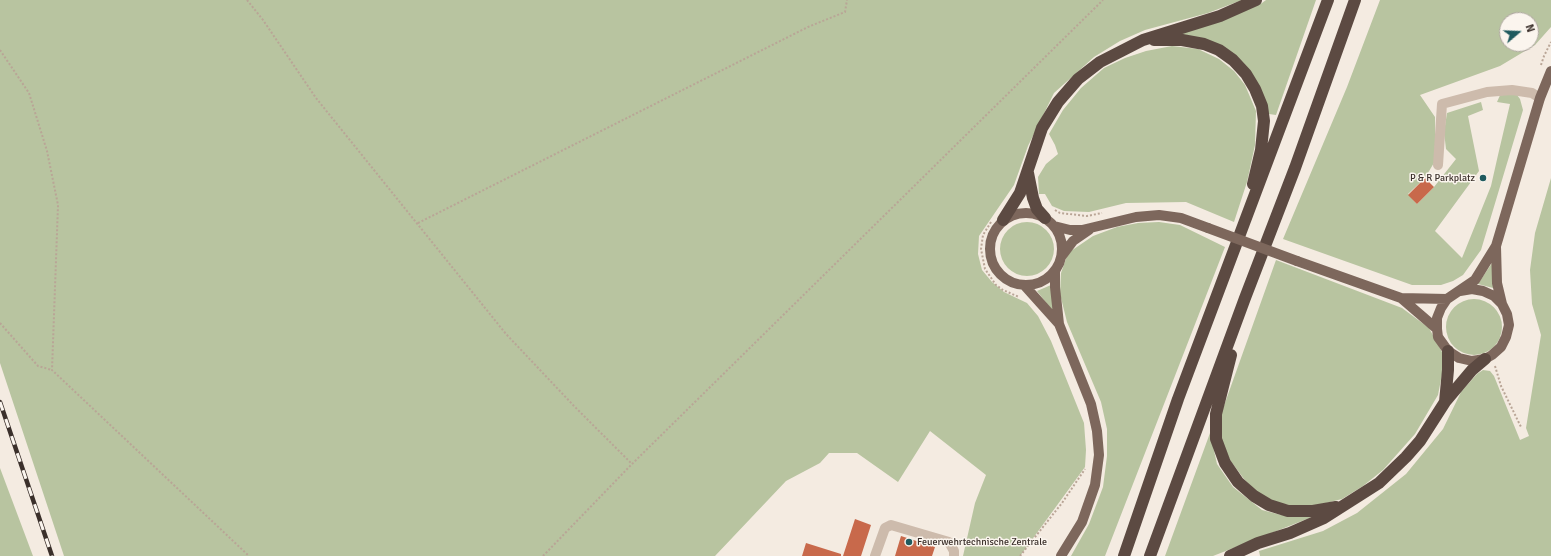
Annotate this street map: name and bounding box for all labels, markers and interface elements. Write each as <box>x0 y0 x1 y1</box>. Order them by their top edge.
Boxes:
north arrow <box>1499 12 1539 52</box>
text: N <box>1522 23 1537 34</box>
place label: P & R Parkplatz <box>1410 172 1475 184</box>
marker: P & R Parkplatz <box>1478 173 1488 183</box>
place label: Feuerwehrtechnische Zentrale <box>917 536 1047 548</box>
marker: Feuerwehrtechnische Zentrale <box>904 537 914 547</box>

